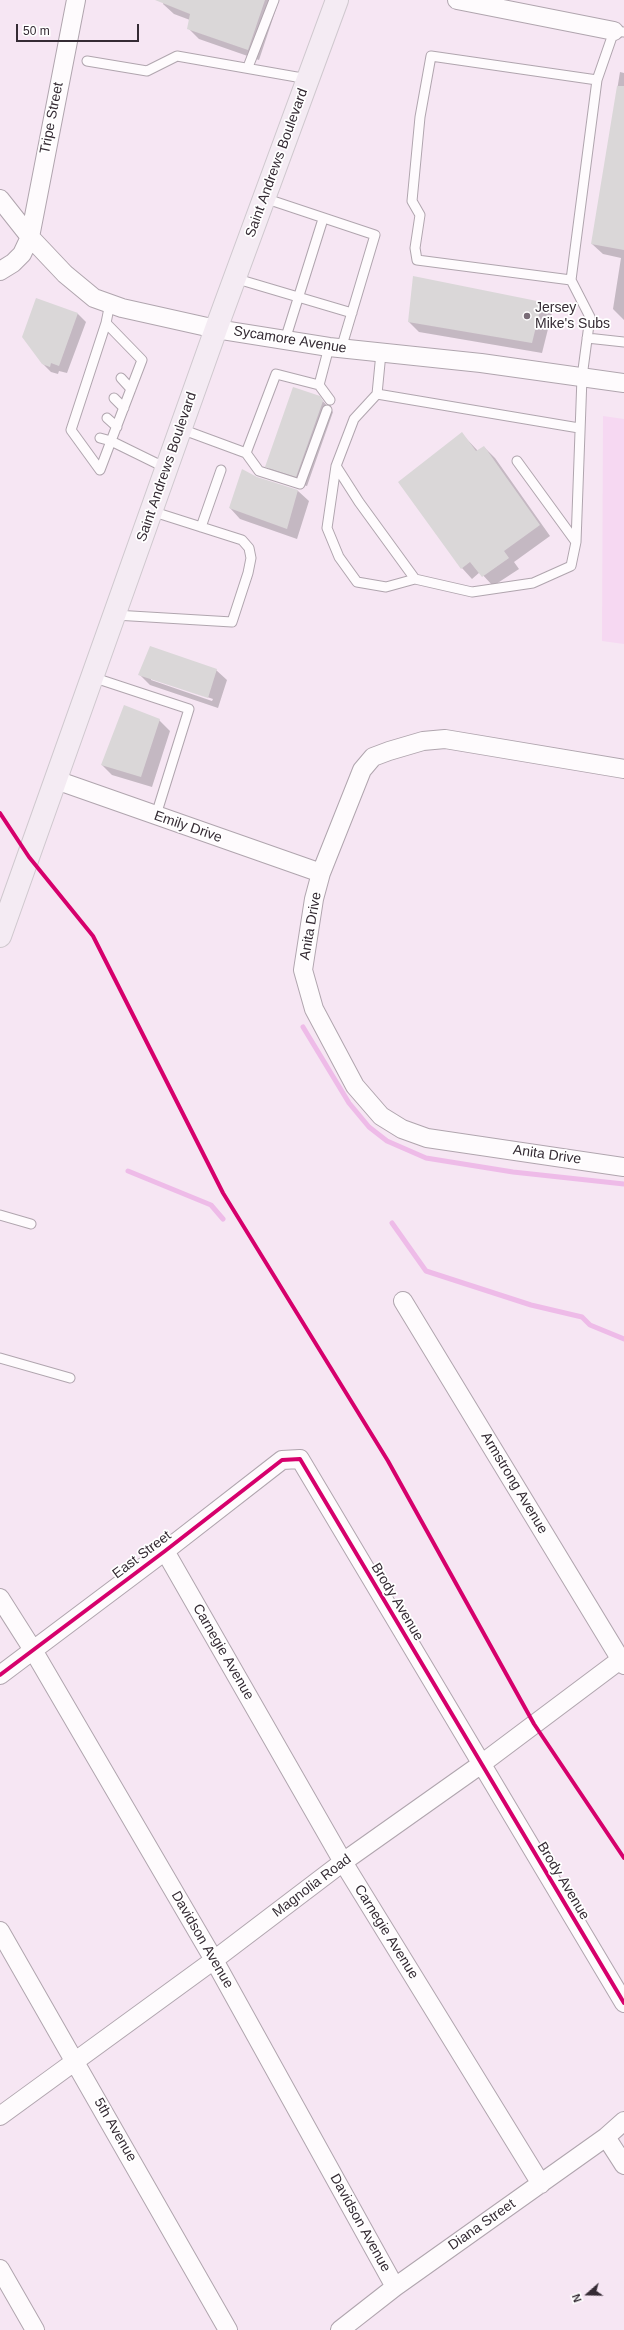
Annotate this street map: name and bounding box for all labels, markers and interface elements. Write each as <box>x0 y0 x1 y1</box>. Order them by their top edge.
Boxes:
scale bar <box>18 16 141 42</box>
text: 50 m <box>23 24 50 38</box>
street label: Tripe Street <box>37 81 67 155</box>
street label: Saint Andrews Boulevard <box>242 86 312 240</box>
place label: Jersey Mike's Subs <box>535 300 610 332</box>
marker: Jersey Mike's Subs <box>522 311 532 321</box>
street label: Sycamore Avenue <box>232 323 348 357</box>
street label: Saint Andrews Boulevard <box>133 390 201 544</box>
street label: Emily Drive <box>152 808 224 846</box>
street label: Anita Drive <box>297 891 325 961</box>
street label: Anita Drive <box>512 1142 582 1168</box>
street label: Armstrong Avenue <box>477 1429 551 1537</box>
street label: East Street <box>109 1527 175 1583</box>
street label: Brody Avenue <box>367 1560 427 1644</box>
street label: Carnegie Avenue <box>189 1601 257 1703</box>
street label: Brody Avenue <box>533 1839 593 1923</box>
street label: Magnolia Road <box>269 1851 355 1921</box>
street label: Carnegie Avenue <box>350 1882 422 1982</box>
street label: Davidson Avenue <box>167 1888 237 1992</box>
street label: 5th Avenue <box>90 2095 140 2165</box>
street label: Davidson Avenue <box>326 2171 394 2275</box>
street label: Diana Street <box>445 2196 519 2254</box>
north arrow <box>568 2274 608 2314</box>
text: N <box>570 2292 584 2304</box>

